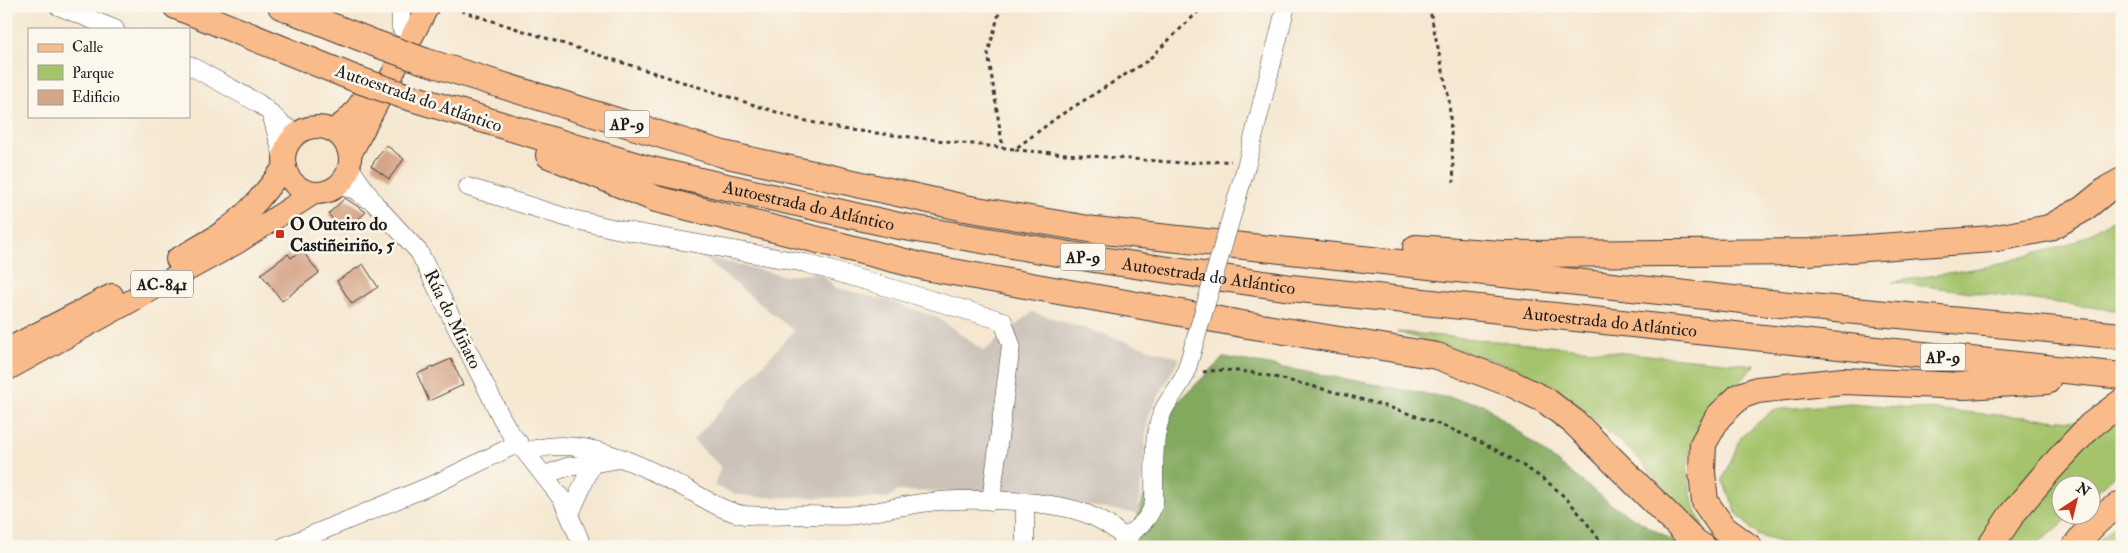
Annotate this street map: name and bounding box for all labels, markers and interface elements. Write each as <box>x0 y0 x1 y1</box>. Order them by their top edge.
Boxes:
legend <box>28 28 190 118</box>
text: Calle <box>72 38 103 57</box>
street label: Autoestrada do Atlántico <box>331 59 506 138</box>
text: Parque <box>72 64 114 83</box>
text: Edificio <box>72 88 120 107</box>
road number: AP-9 <box>604 110 650 138</box>
street label: Autoestrada do Atlántico <box>720 175 897 237</box>
place label: O Outeiro do Castiñeiriño, 5 <box>290 213 395 257</box>
marker: O Outeiro do Castiñeiriño, 5 <box>274 228 286 240</box>
road number: AP-9 <box>1060 243 1106 270</box>
street label: Autoestrada do Atlántico <box>1119 252 1297 300</box>
street label: Rúa do Miñato <box>419 266 487 373</box>
road number: AC-841 <box>131 270 193 298</box>
street label: Autoestrada do Atlántico <box>1521 302 1699 343</box>
road number: AP-9 <box>1920 344 1966 371</box>
north arrow <box>2050 476 2100 526</box>
text: N <box>2072 479 2094 501</box>

